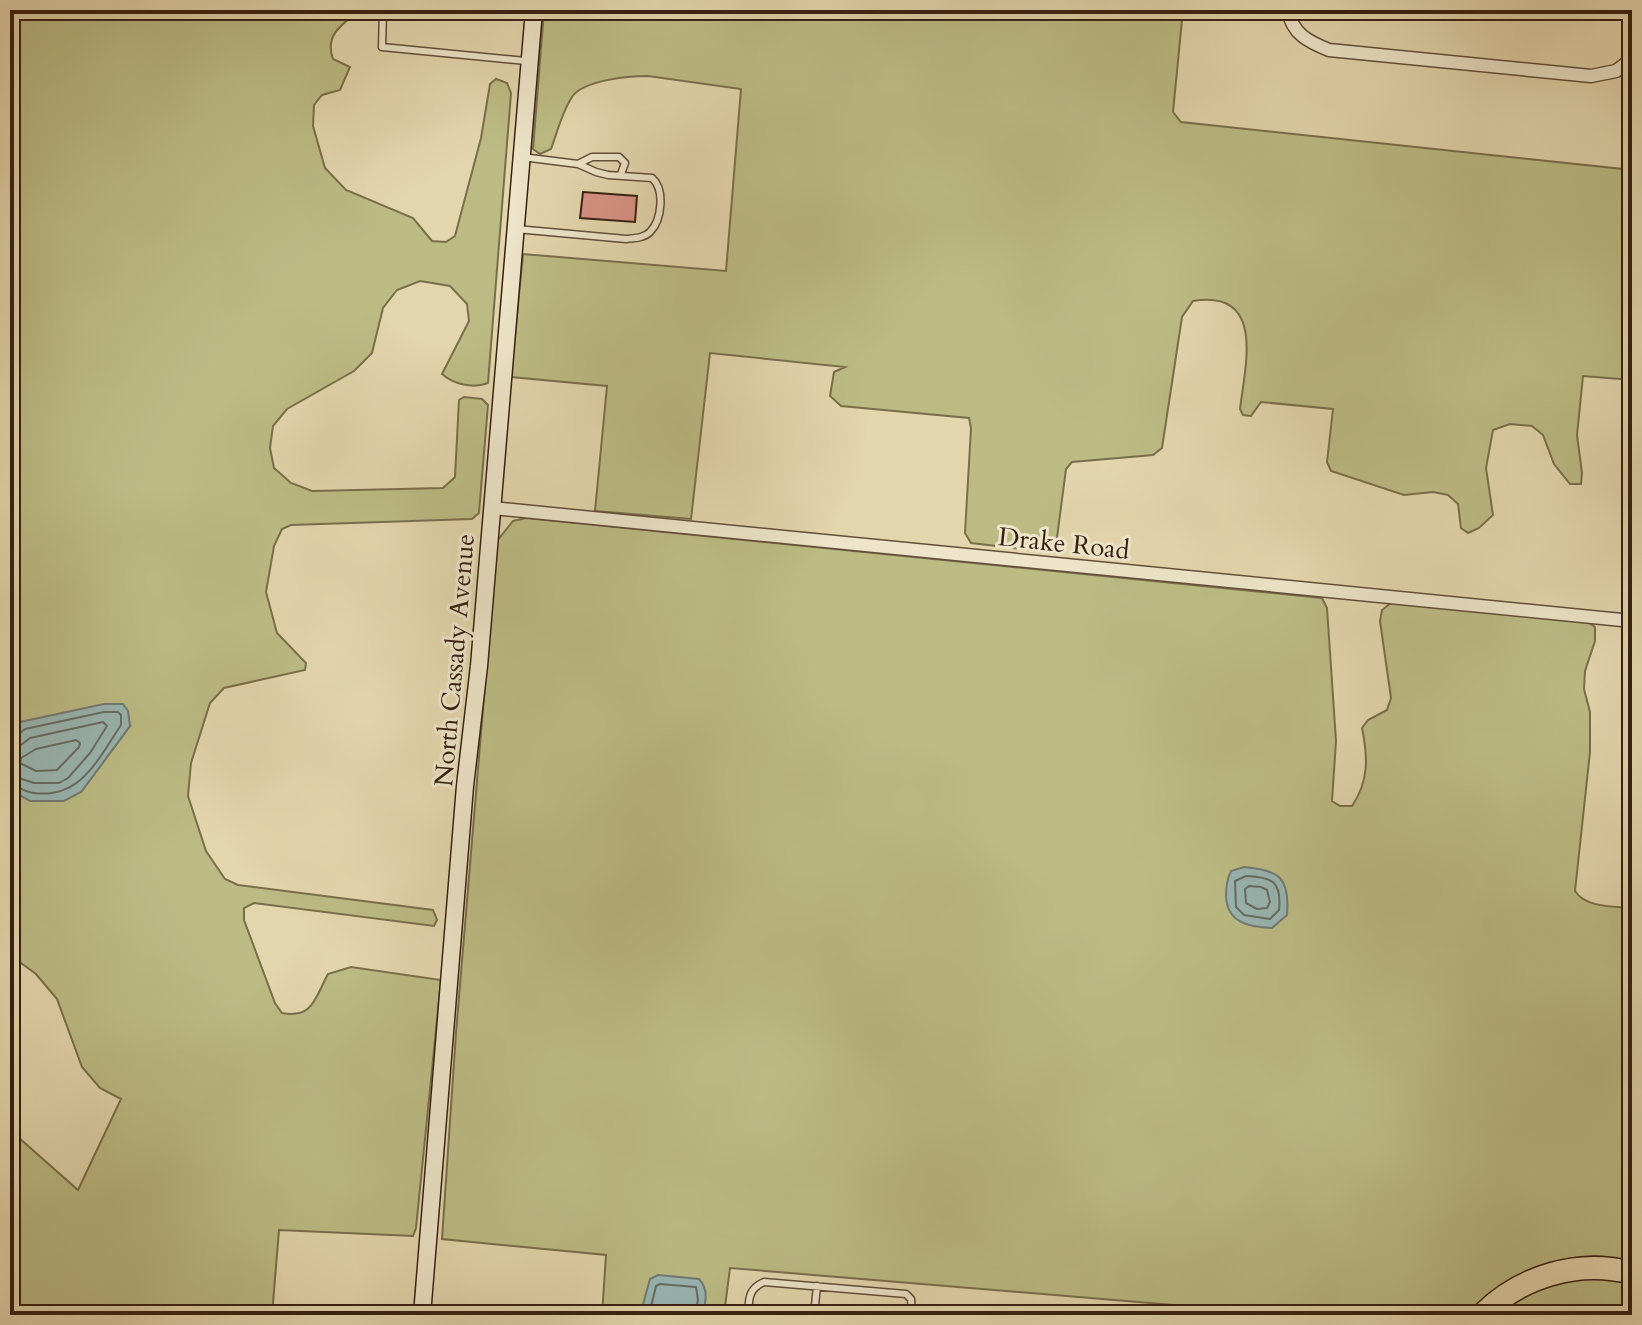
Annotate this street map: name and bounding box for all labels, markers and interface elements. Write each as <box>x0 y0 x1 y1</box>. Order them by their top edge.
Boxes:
street label: Drake Road <box>997 519 1131 568</box>
street label: North Cassady Avenue <box>426 532 483 788</box>

